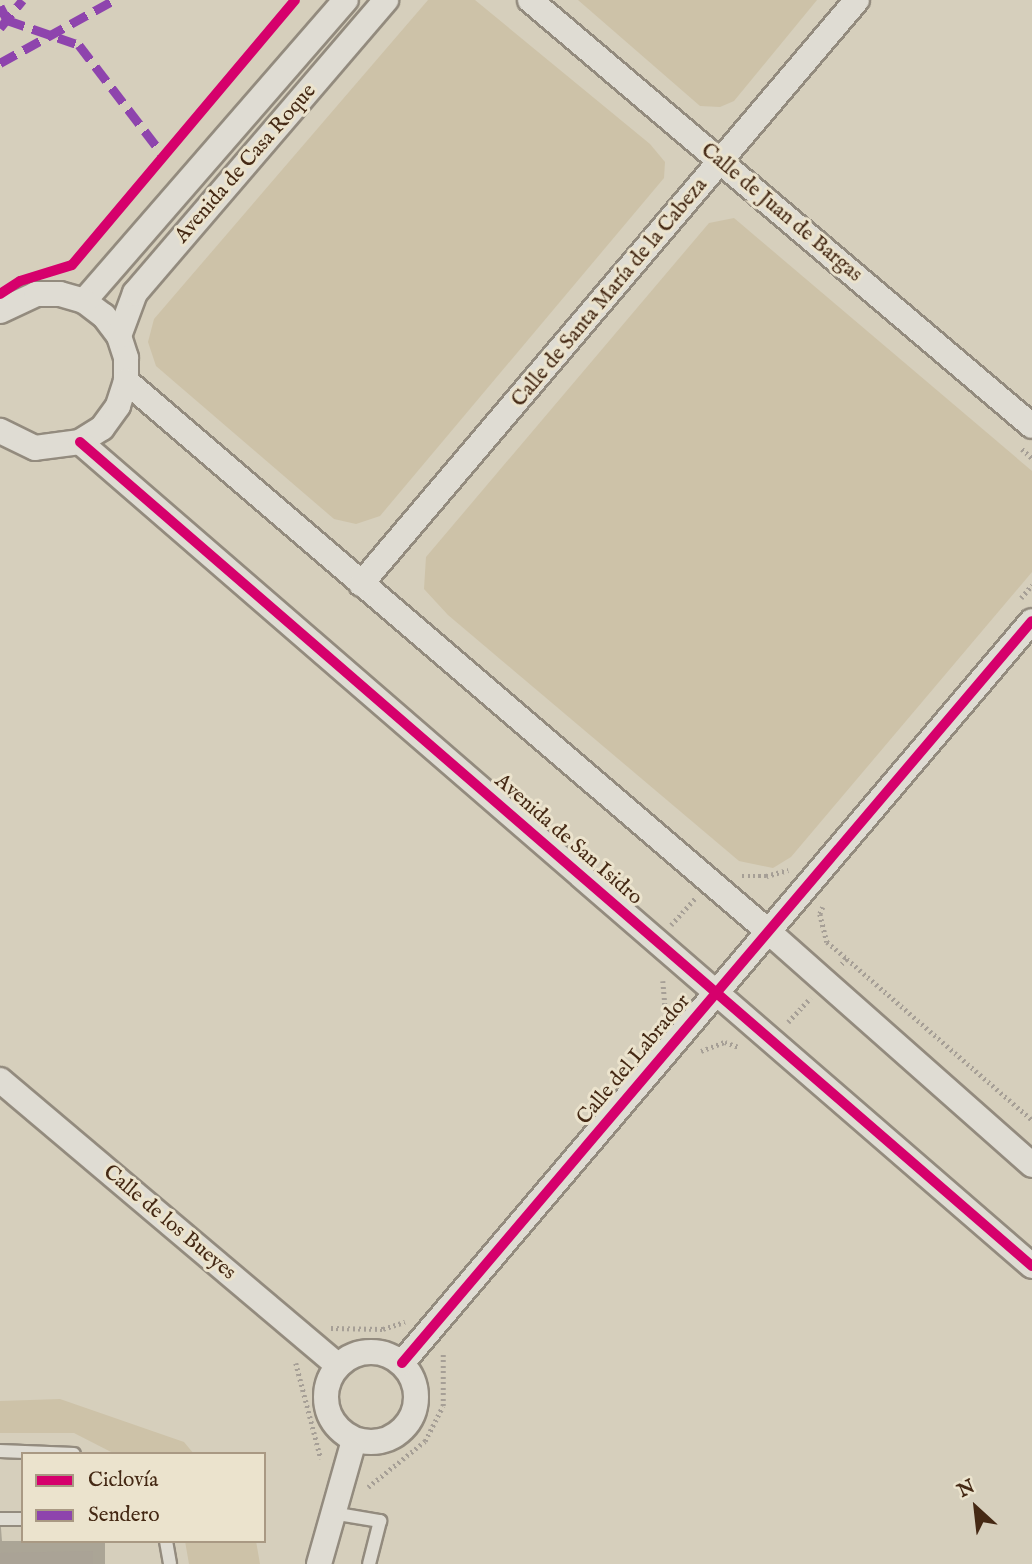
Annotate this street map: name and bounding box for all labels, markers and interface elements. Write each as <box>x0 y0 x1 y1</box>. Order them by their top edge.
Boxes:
street label: Avenida de Casa Roque <box>170 79 322 249</box>
street label: Calle de Juan de Bargas <box>695 138 867 288</box>
street label: Calle de Santa María de la Cabeza <box>507 173 713 413</box>
street label: Avenida de San Isidro <box>489 769 647 911</box>
street label: Calle del Labrador <box>572 989 696 1131</box>
street label: Calle de los Bueyes <box>97 1160 241 1286</box>
legend <box>21 1452 266 1543</box>
text: Ciclovía <box>88 1467 158 1494</box>
north arrow <box>941 1473 1011 1543</box>
text: N <box>954 1475 979 1504</box>
text: Sendero <box>88 1502 159 1529</box>

